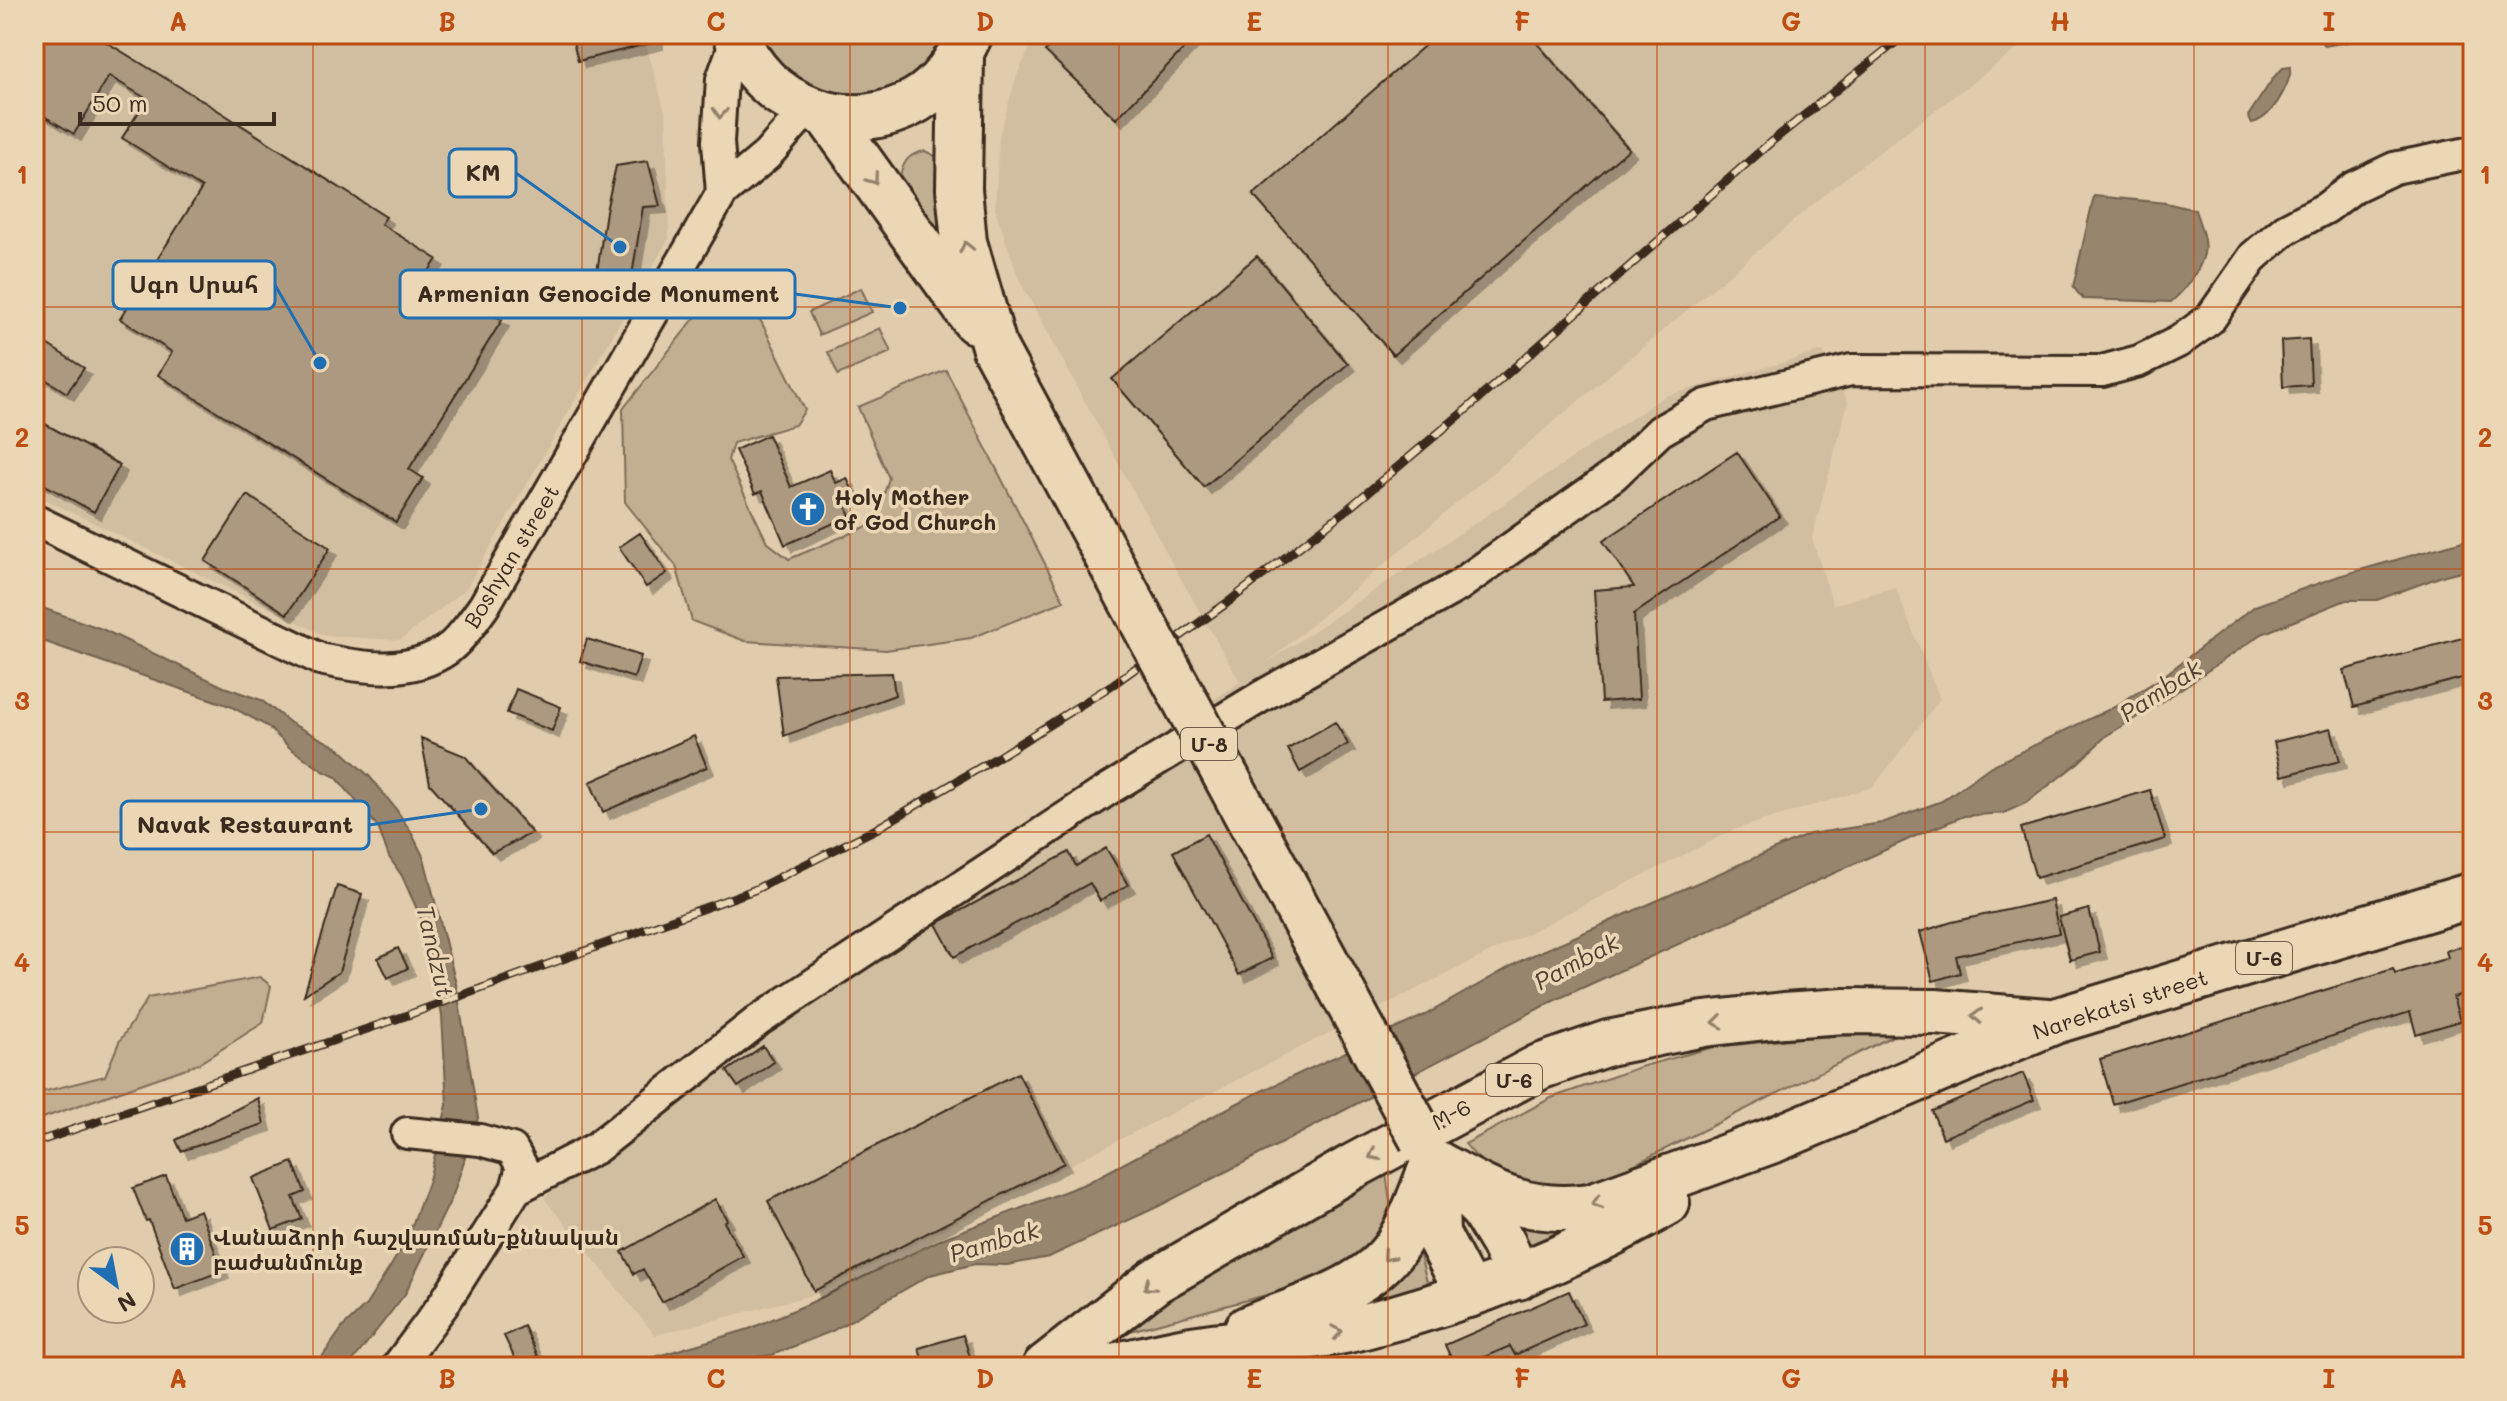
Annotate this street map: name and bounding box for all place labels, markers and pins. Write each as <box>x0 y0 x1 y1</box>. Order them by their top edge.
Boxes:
callout: KM <box>449 149 516 197</box>
callout: Սգո Սրահ <box>113 261 275 309</box>
callout: Armenian Genocide Monument <box>400 270 795 318</box>
place label: Holy Mother of God Church <box>834 482 996 536</box>
church icon: Holy Mother of God Church <box>789 490 827 528</box>
callout: Navak Restaurant <box>121 801 369 849</box>
place label: Վանաձորի հաշվառման-քննական բաժանմունք <box>213 1222 619 1276</box>
building icon: Վանաձորի հաշվառման-քննական բաժանմունք <box>168 1230 206 1268</box>

